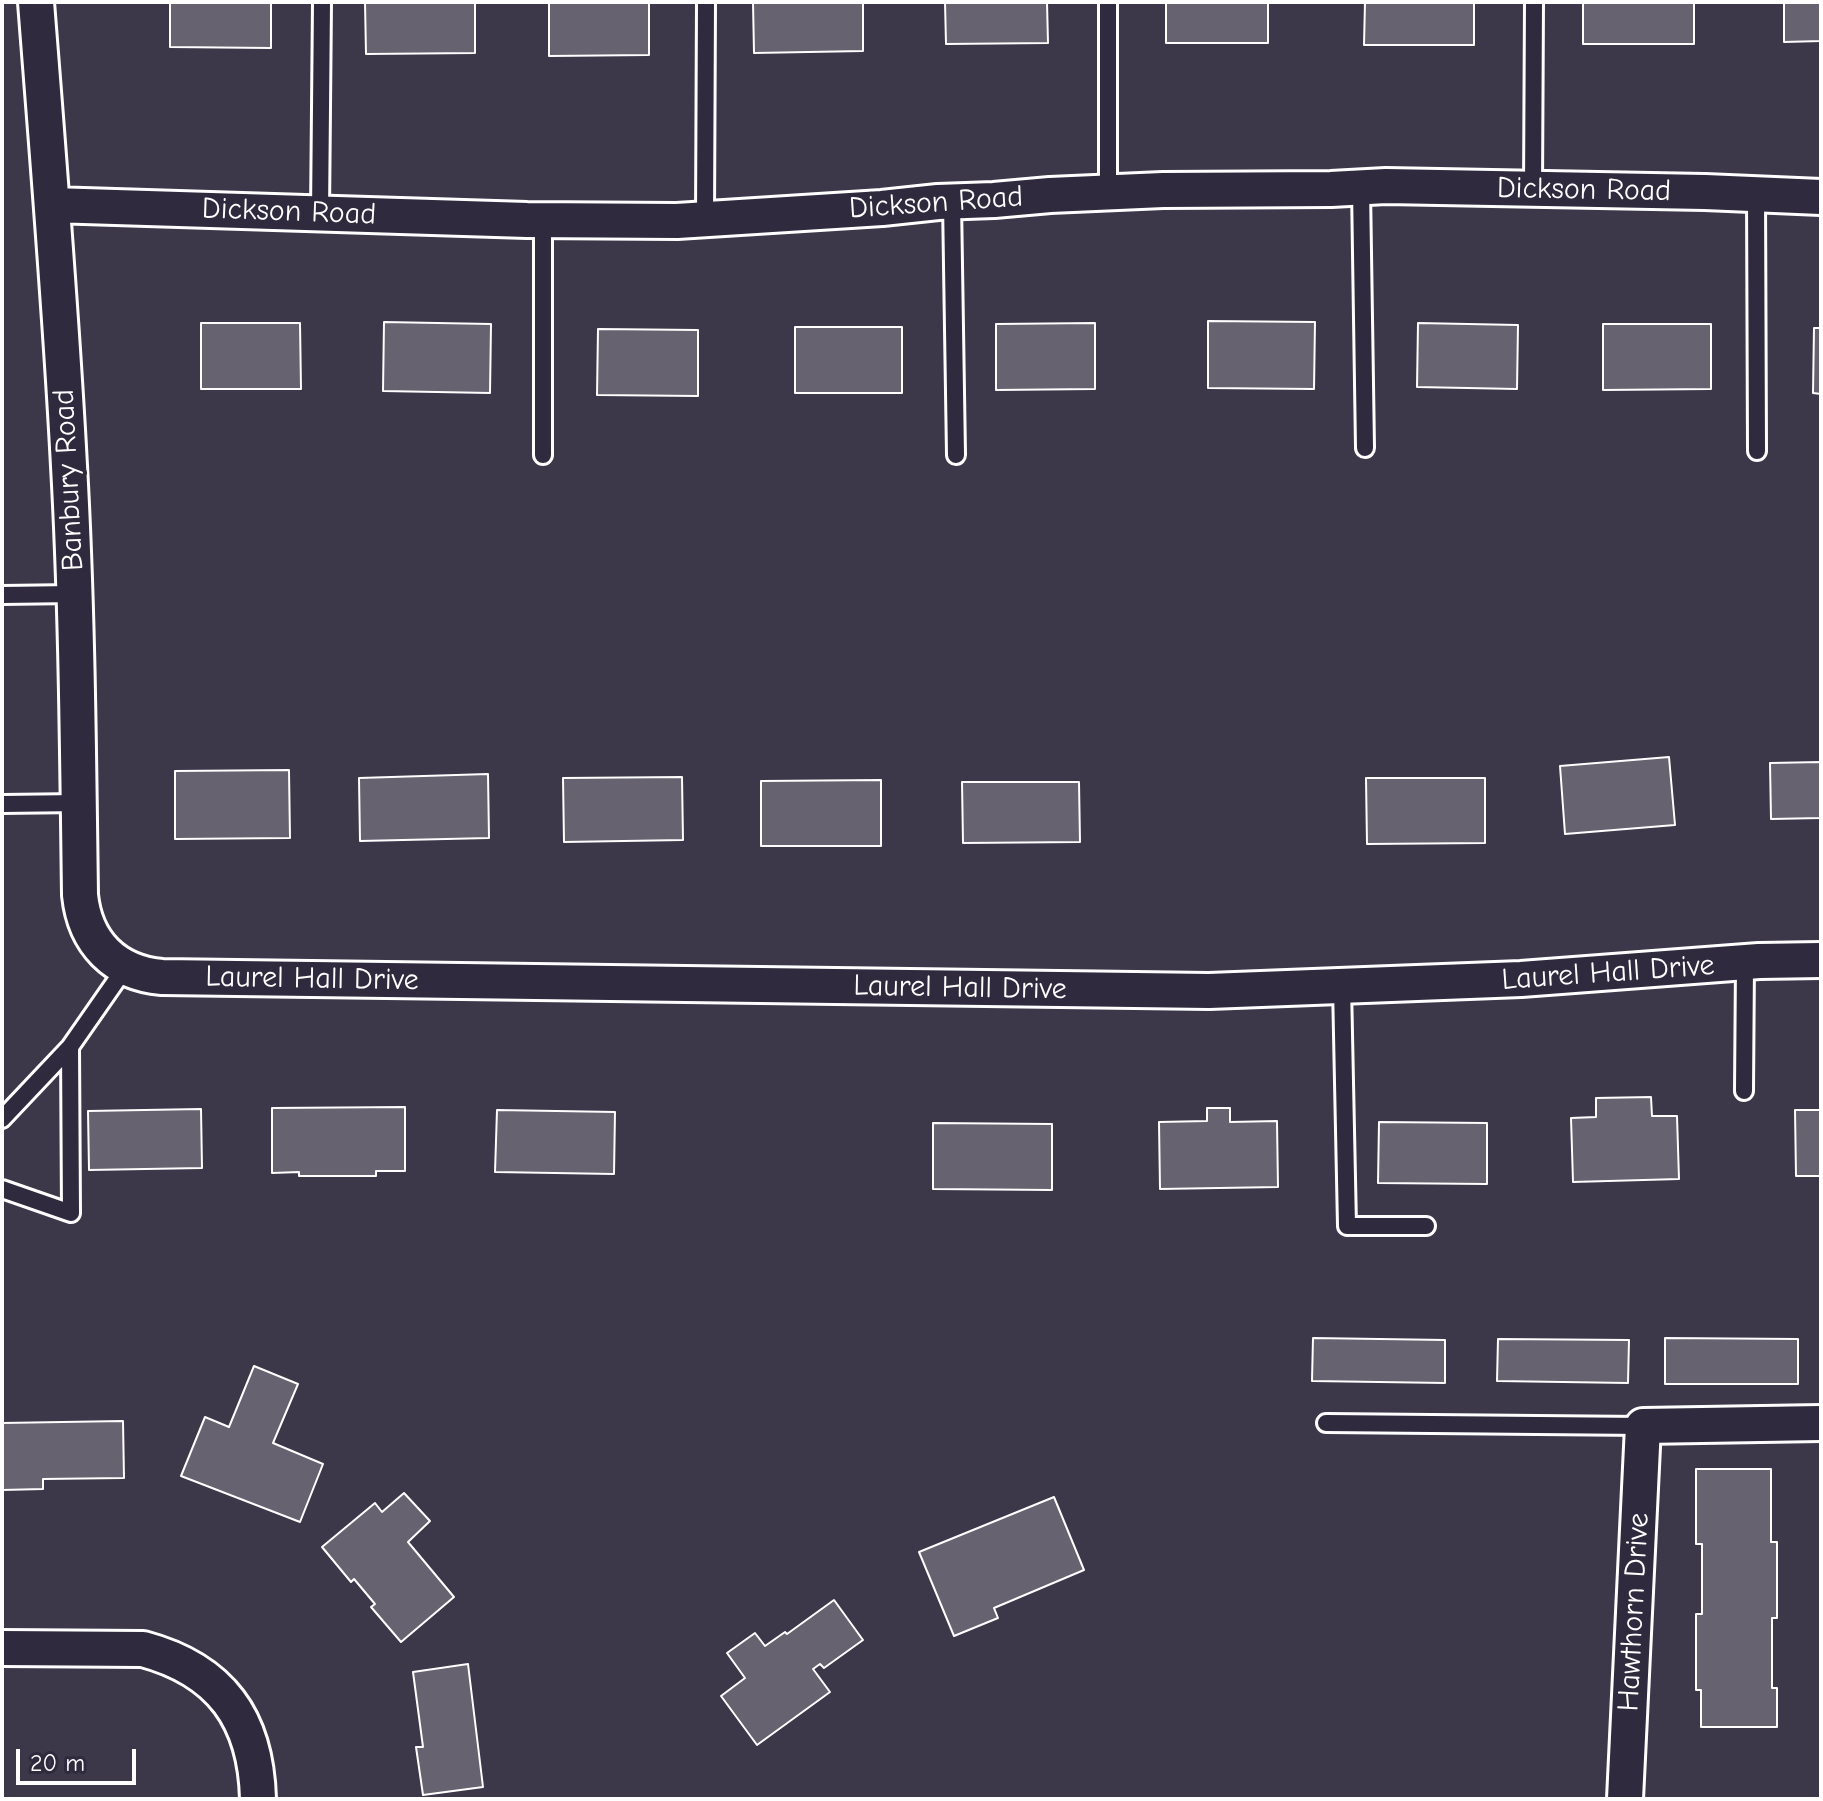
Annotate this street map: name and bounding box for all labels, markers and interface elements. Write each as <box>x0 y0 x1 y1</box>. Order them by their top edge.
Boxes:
street label: Dickson Road <box>1497 170 1671 210</box>
street label: Dickson Road <box>848 179 1024 227</box>
street label: Dickson Road <box>201 191 377 233</box>
street label: Banbury Road <box>46 388 92 572</box>
street label: Laurel Hall Drive <box>1500 948 1716 998</box>
street label: Laurel Hall Drive <box>205 959 419 999</box>
street label: Laurel Hall Drive <box>853 968 1067 1008</box>
street label: Hawthorn Drive <box>1611 1512 1657 1712</box>
scale bar <box>20 1733 140 1783</box>
text: 20 m <box>30 1749 85 1777</box>

